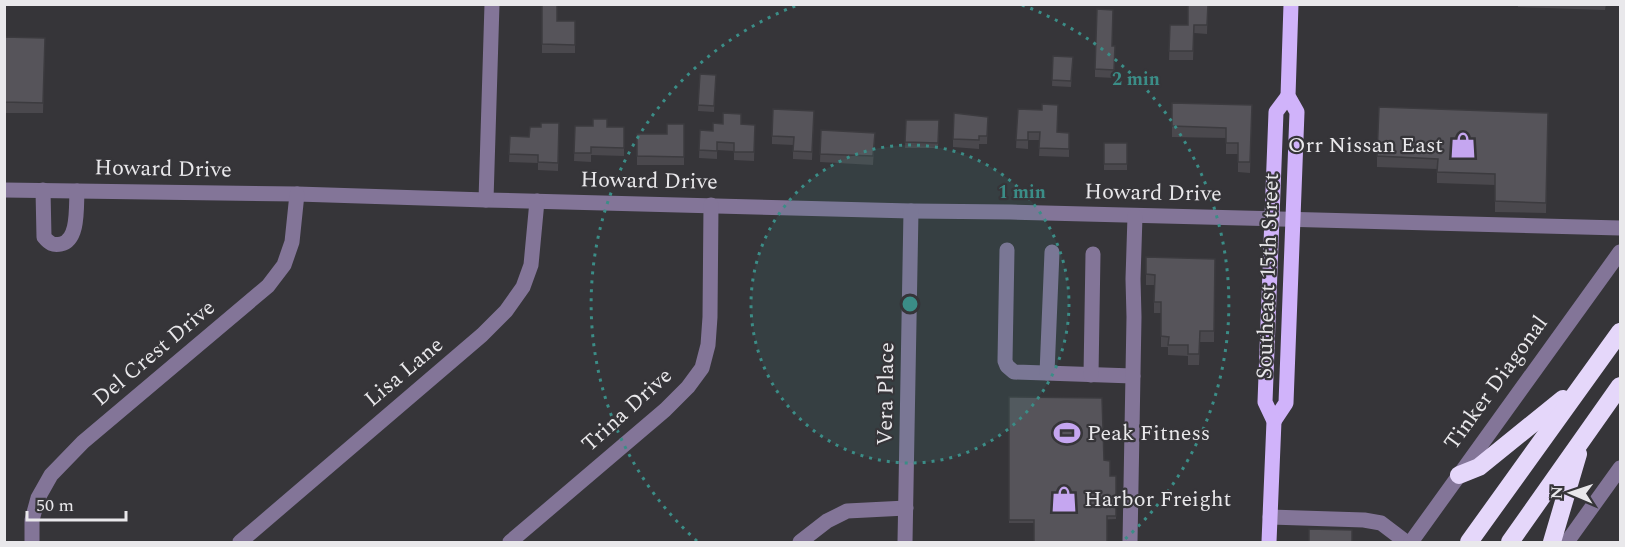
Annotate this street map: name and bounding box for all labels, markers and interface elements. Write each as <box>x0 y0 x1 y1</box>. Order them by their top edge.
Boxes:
text: 2 min <box>1112 66 1160 93</box>
place label: Orr Nissan East <box>1288 129 1443 162</box>
shop icon: Orr Nissan East <box>1448 130 1478 160</box>
street label: Howard Drive <box>94 151 232 187</box>
street label: Howard Drive <box>580 163 718 199</box>
street label: Southeast 15th Street <box>1248 172 1288 380</box>
street label: Howard Drive <box>1084 175 1222 211</box>
text: 1 min <box>998 179 1046 206</box>
street label: Del Crest Drive <box>85 292 223 414</box>
centre of rings <box>900 294 920 314</box>
street label: Tinker Diagonal <box>1436 309 1556 457</box>
street label: Lisa Lane <box>357 329 451 415</box>
street label: Vera Place <box>869 342 903 446</box>
street label: Trina Drive <box>574 360 680 460</box>
place label: Peak Fitness <box>1087 417 1210 450</box>
sports icon: Peak Fitness <box>1052 418 1082 448</box>
north arrow <box>1541 463 1601 523</box>
place label: Harbor Freight <box>1084 483 1232 516</box>
scale bar <box>27 484 126 522</box>
shop icon: Harbor Freight <box>1049 484 1079 514</box>
text: N <box>1545 486 1569 499</box>
text: 50 m <box>36 492 74 519</box>

